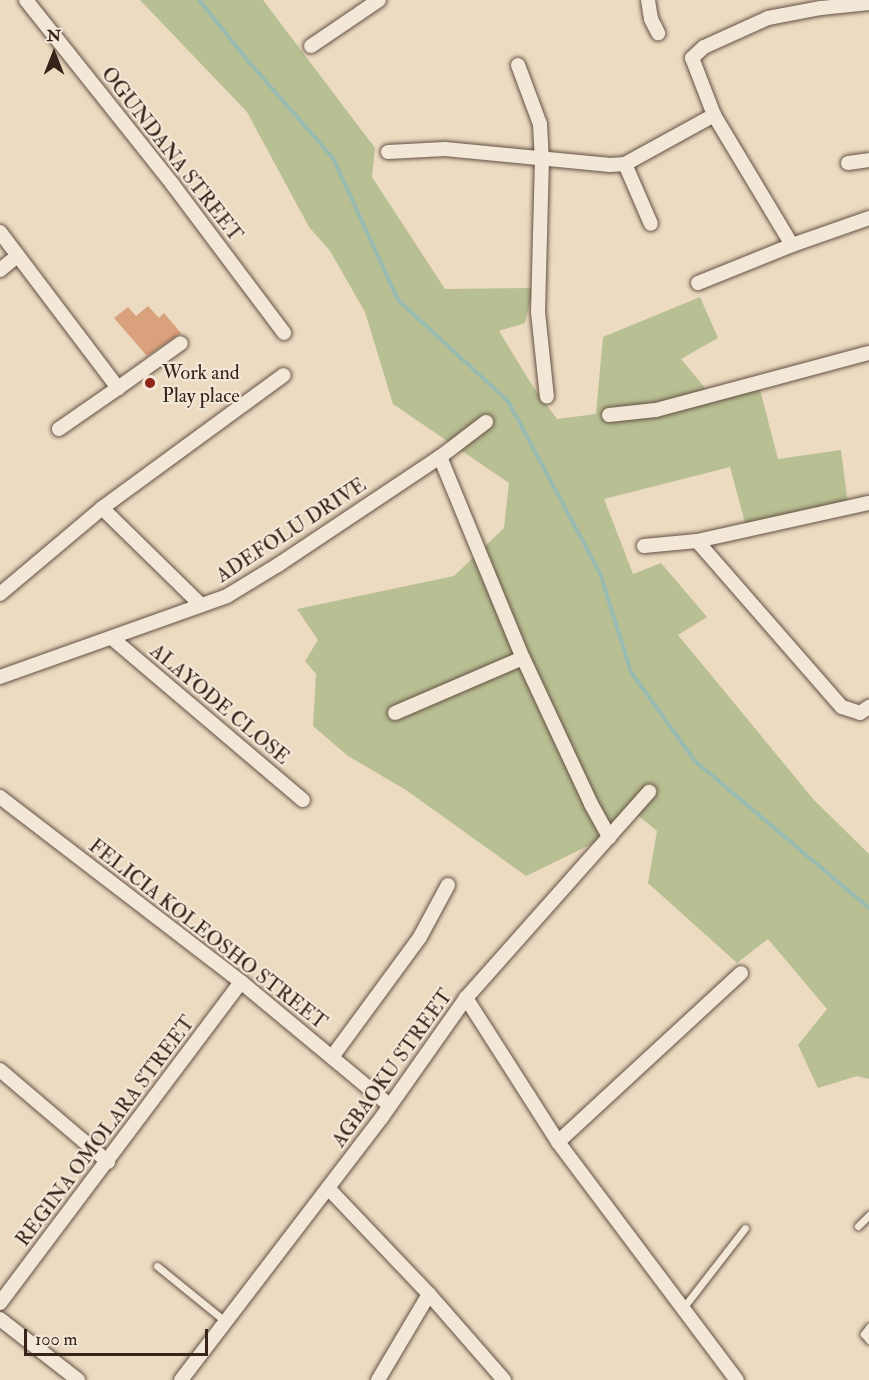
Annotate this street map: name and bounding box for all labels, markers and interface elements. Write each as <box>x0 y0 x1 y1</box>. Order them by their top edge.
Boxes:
north arrow <box>24 24 84 84</box>
text: N <box>47 26 61 46</box>
street label: OGUNDANA STREET <box>96 62 248 246</box>
place label: Work and Play place <box>162 360 240 407</box>
marker: Work and Play place <box>143 376 157 390</box>
street label: ADEFOLU DRIVE <box>212 473 370 587</box>
street label: ALAYODE CLOSE <box>145 639 295 769</box>
street label: FELICIA KOLEOSHO STREET <box>84 834 332 1034</box>
street label: AGBAOKU STREET <box>327 984 457 1152</box>
street label: REGINA OMOLARA STREET <box>11 1011 199 1251</box>
scale bar <box>27 1317 212 1355</box>
text: 100 m <box>35 1328 78 1351</box>

